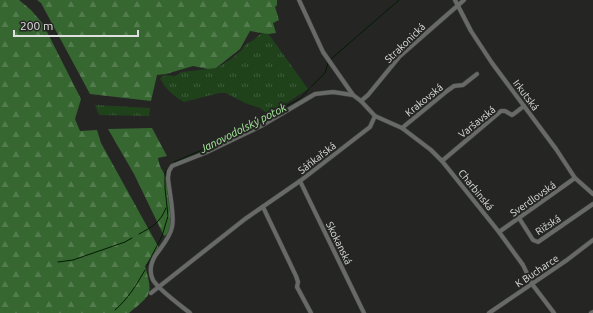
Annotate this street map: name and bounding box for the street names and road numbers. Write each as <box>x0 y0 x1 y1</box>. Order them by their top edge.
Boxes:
street label: Strakonická <box>383 21 427 65</box>
street label: Irkutská <box>511 77 541 113</box>
street label: Krakovská <box>403 82 445 118</box>
street label: Varšavská <box>456 104 498 140</box>
street label: Sáňkařská <box>296 140 338 176</box>
street label: Charbinská <box>456 167 496 213</box>
street label: Sverdlovská <box>508 179 558 219</box>
street label: Rižská <box>533 213 563 237</box>
street label: Skokanská <box>324 220 354 266</box>
street label: K Bucharce <box>513 252 561 290</box>

